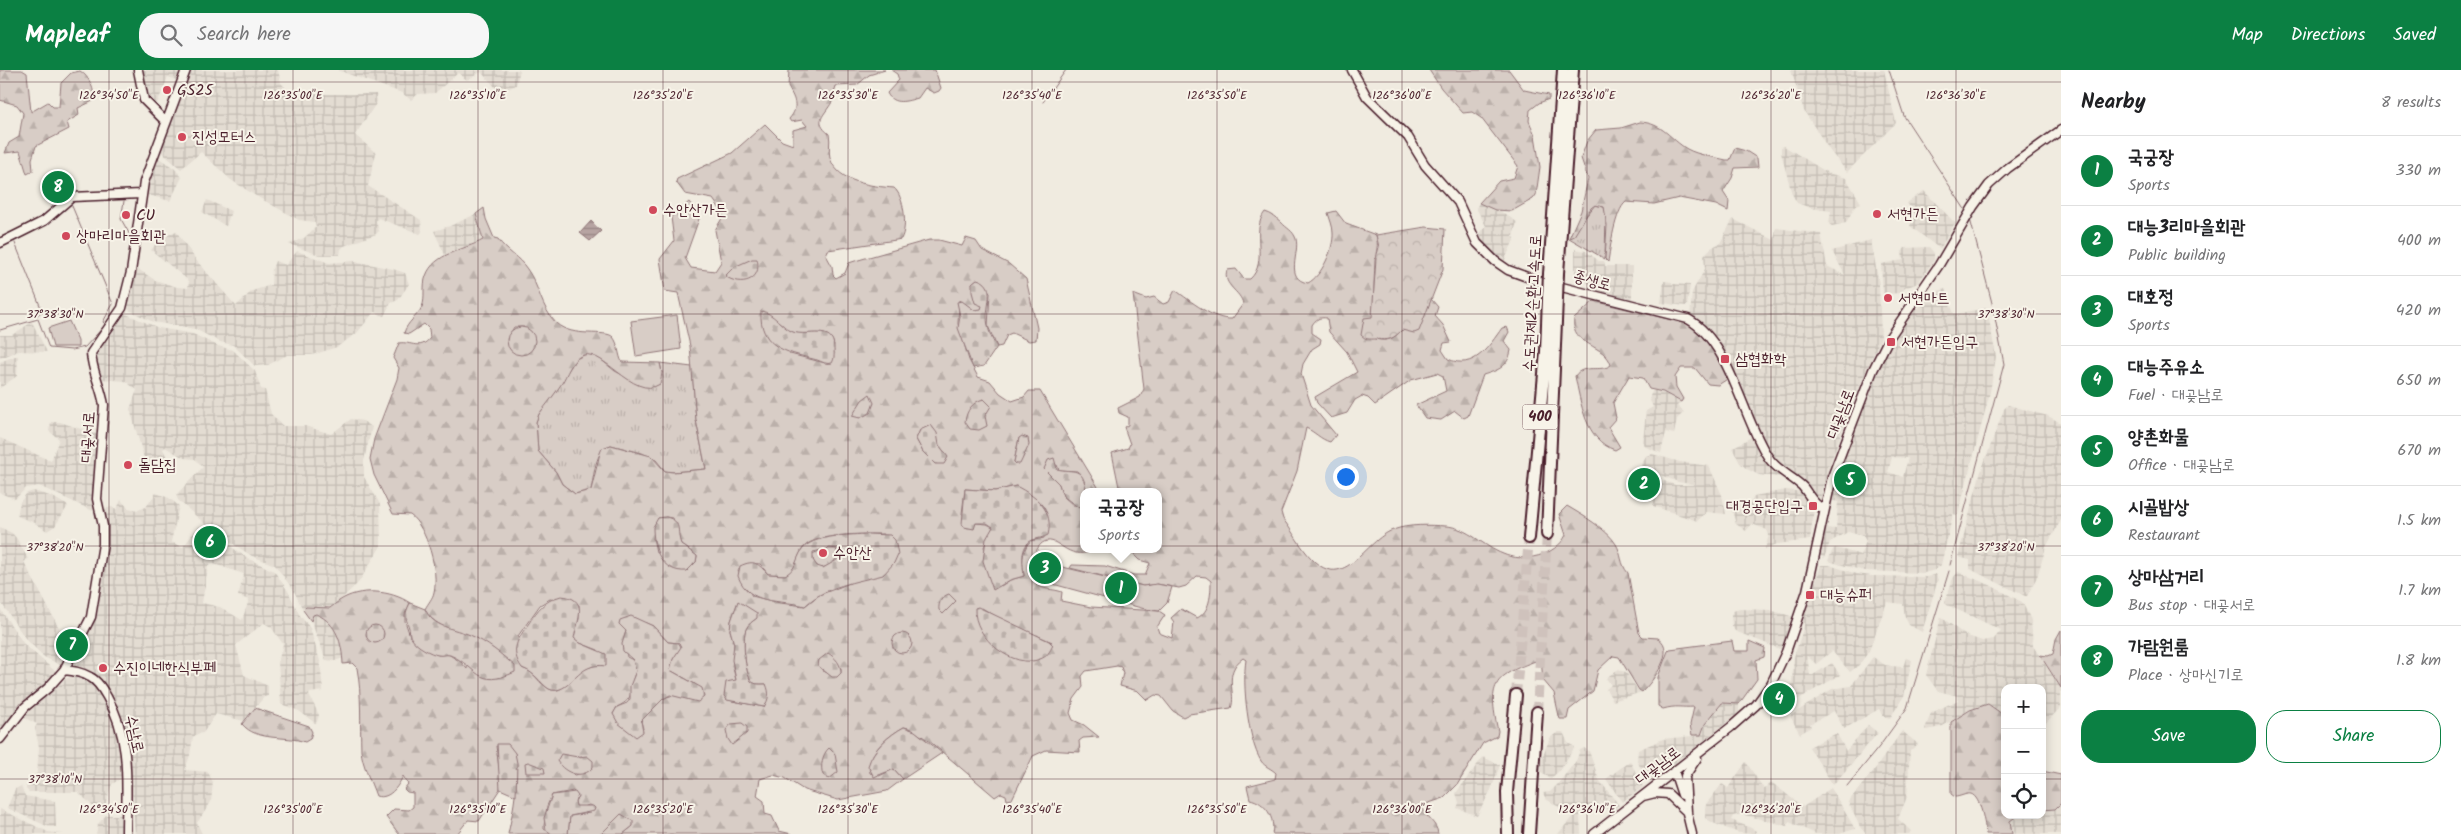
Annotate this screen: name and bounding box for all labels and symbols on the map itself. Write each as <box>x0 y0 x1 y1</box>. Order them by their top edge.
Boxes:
place label: GS25 <box>177 78 215 103</box>
marker: GS25 <box>161 84 173 96</box>
text: 126°34'50"E <box>79 86 140 105</box>
text: 126°35'00"E <box>263 86 324 105</box>
text: 126°35'10"E <box>449 86 508 105</box>
text: 126°35'20"E <box>633 86 694 105</box>
text: 126°35'30"E <box>818 86 879 105</box>
text: 126°35'40"E <box>1002 86 1063 105</box>
text: 126°35'50"E <box>1187 86 1248 105</box>
text: 126°36'00"E <box>1372 86 1433 105</box>
text: 126°36'10"E <box>1558 86 1617 105</box>
text: 126°36'20"E <box>1741 86 1802 105</box>
text: 126°36'30"E <box>1926 86 1987 105</box>
place label: 진성모터스 <box>192 125 256 150</box>
marker: 진성모터스 <box>176 131 188 143</box>
pin: 8 <box>42 168 74 206</box>
place label: 수안산가든 <box>663 198 727 223</box>
place label: 서현가든 <box>1887 202 1939 227</box>
place label: CU <box>136 203 156 228</box>
marker: 수안산가든 <box>647 204 659 216</box>
marker: 서현가든 <box>1871 208 1883 220</box>
marker: CU <box>120 209 132 221</box>
place label: 상마리마을회관 <box>76 224 166 249</box>
marker: 상마리마을회관 <box>60 230 72 242</box>
street label: 수도권제2순환고속도로 <box>1517 233 1549 373</box>
street label: 종생로 <box>1570 264 1614 298</box>
place label: 서현마트 <box>1898 286 1950 311</box>
marker: 서현마트 <box>1882 292 1894 304</box>
text: 37°38'30"N <box>26 305 84 324</box>
text: 37°38'30"N <box>1977 305 2035 324</box>
place label: 서현가든입구 <box>1901 330 1978 355</box>
marker: 서현가든입구 <box>1885 336 1897 348</box>
place label: 삼협화학 <box>1735 347 1787 372</box>
marker: 삼협화학 <box>1719 353 1731 365</box>
street label: 대곶남로 <box>1820 385 1862 443</box>
road number: 400 <box>1522 404 1558 430</box>
street label: 대곶서로 <box>74 410 102 464</box>
place label: 돌담집 <box>138 453 177 478</box>
marker: 돌담집 <box>122 459 134 471</box>
pin: 5 <box>1834 461 1866 499</box>
your location <box>1333 464 1359 490</box>
pin: 2 <box>1628 465 1660 503</box>
place label: 대경공단입구 <box>1726 494 1803 519</box>
marker: 대경공단입구 <box>1807 500 1819 512</box>
pin: 6 <box>194 523 226 561</box>
text: 37°38'20"N <box>26 538 84 557</box>
text: 37°38'20"N <box>1977 538 2035 557</box>
place label: 수안산 <box>833 541 872 566</box>
marker: 수안산 <box>817 547 829 559</box>
pin: 3 <box>1029 549 1061 587</box>
pin: 1 <box>1105 569 1137 607</box>
place label: 대능슈퍼 <box>1820 583 1872 608</box>
marker: 대능슈퍼 <box>1804 589 1816 601</box>
pin: 7 <box>56 626 88 664</box>
place label: 수진이네한식부페 <box>113 656 216 681</box>
marker: 수진이네한식부페 <box>97 662 109 674</box>
pin: 4 <box>1763 680 1795 718</box>
street label: 수남로 <box>117 712 151 756</box>
street label: 대곶남로 <box>1630 741 1686 791</box>
text: 37°38'10"N <box>28 770 82 789</box>
text: 126°34'50"E <box>79 800 140 819</box>
text: 126°35'00"E <box>263 800 324 819</box>
text: 126°35'10"E <box>449 800 508 819</box>
text: 126°35'20"E <box>633 800 694 819</box>
text: 126°35'30"E <box>818 800 879 819</box>
text: 126°35'40"E <box>1002 800 1063 819</box>
text: 126°35'50"E <box>1187 800 1248 819</box>
text: 126°36'00"E <box>1372 800 1433 819</box>
text: 126°36'10"E <box>1558 800 1617 819</box>
text: 126°36'20"E <box>1741 800 1802 819</box>

